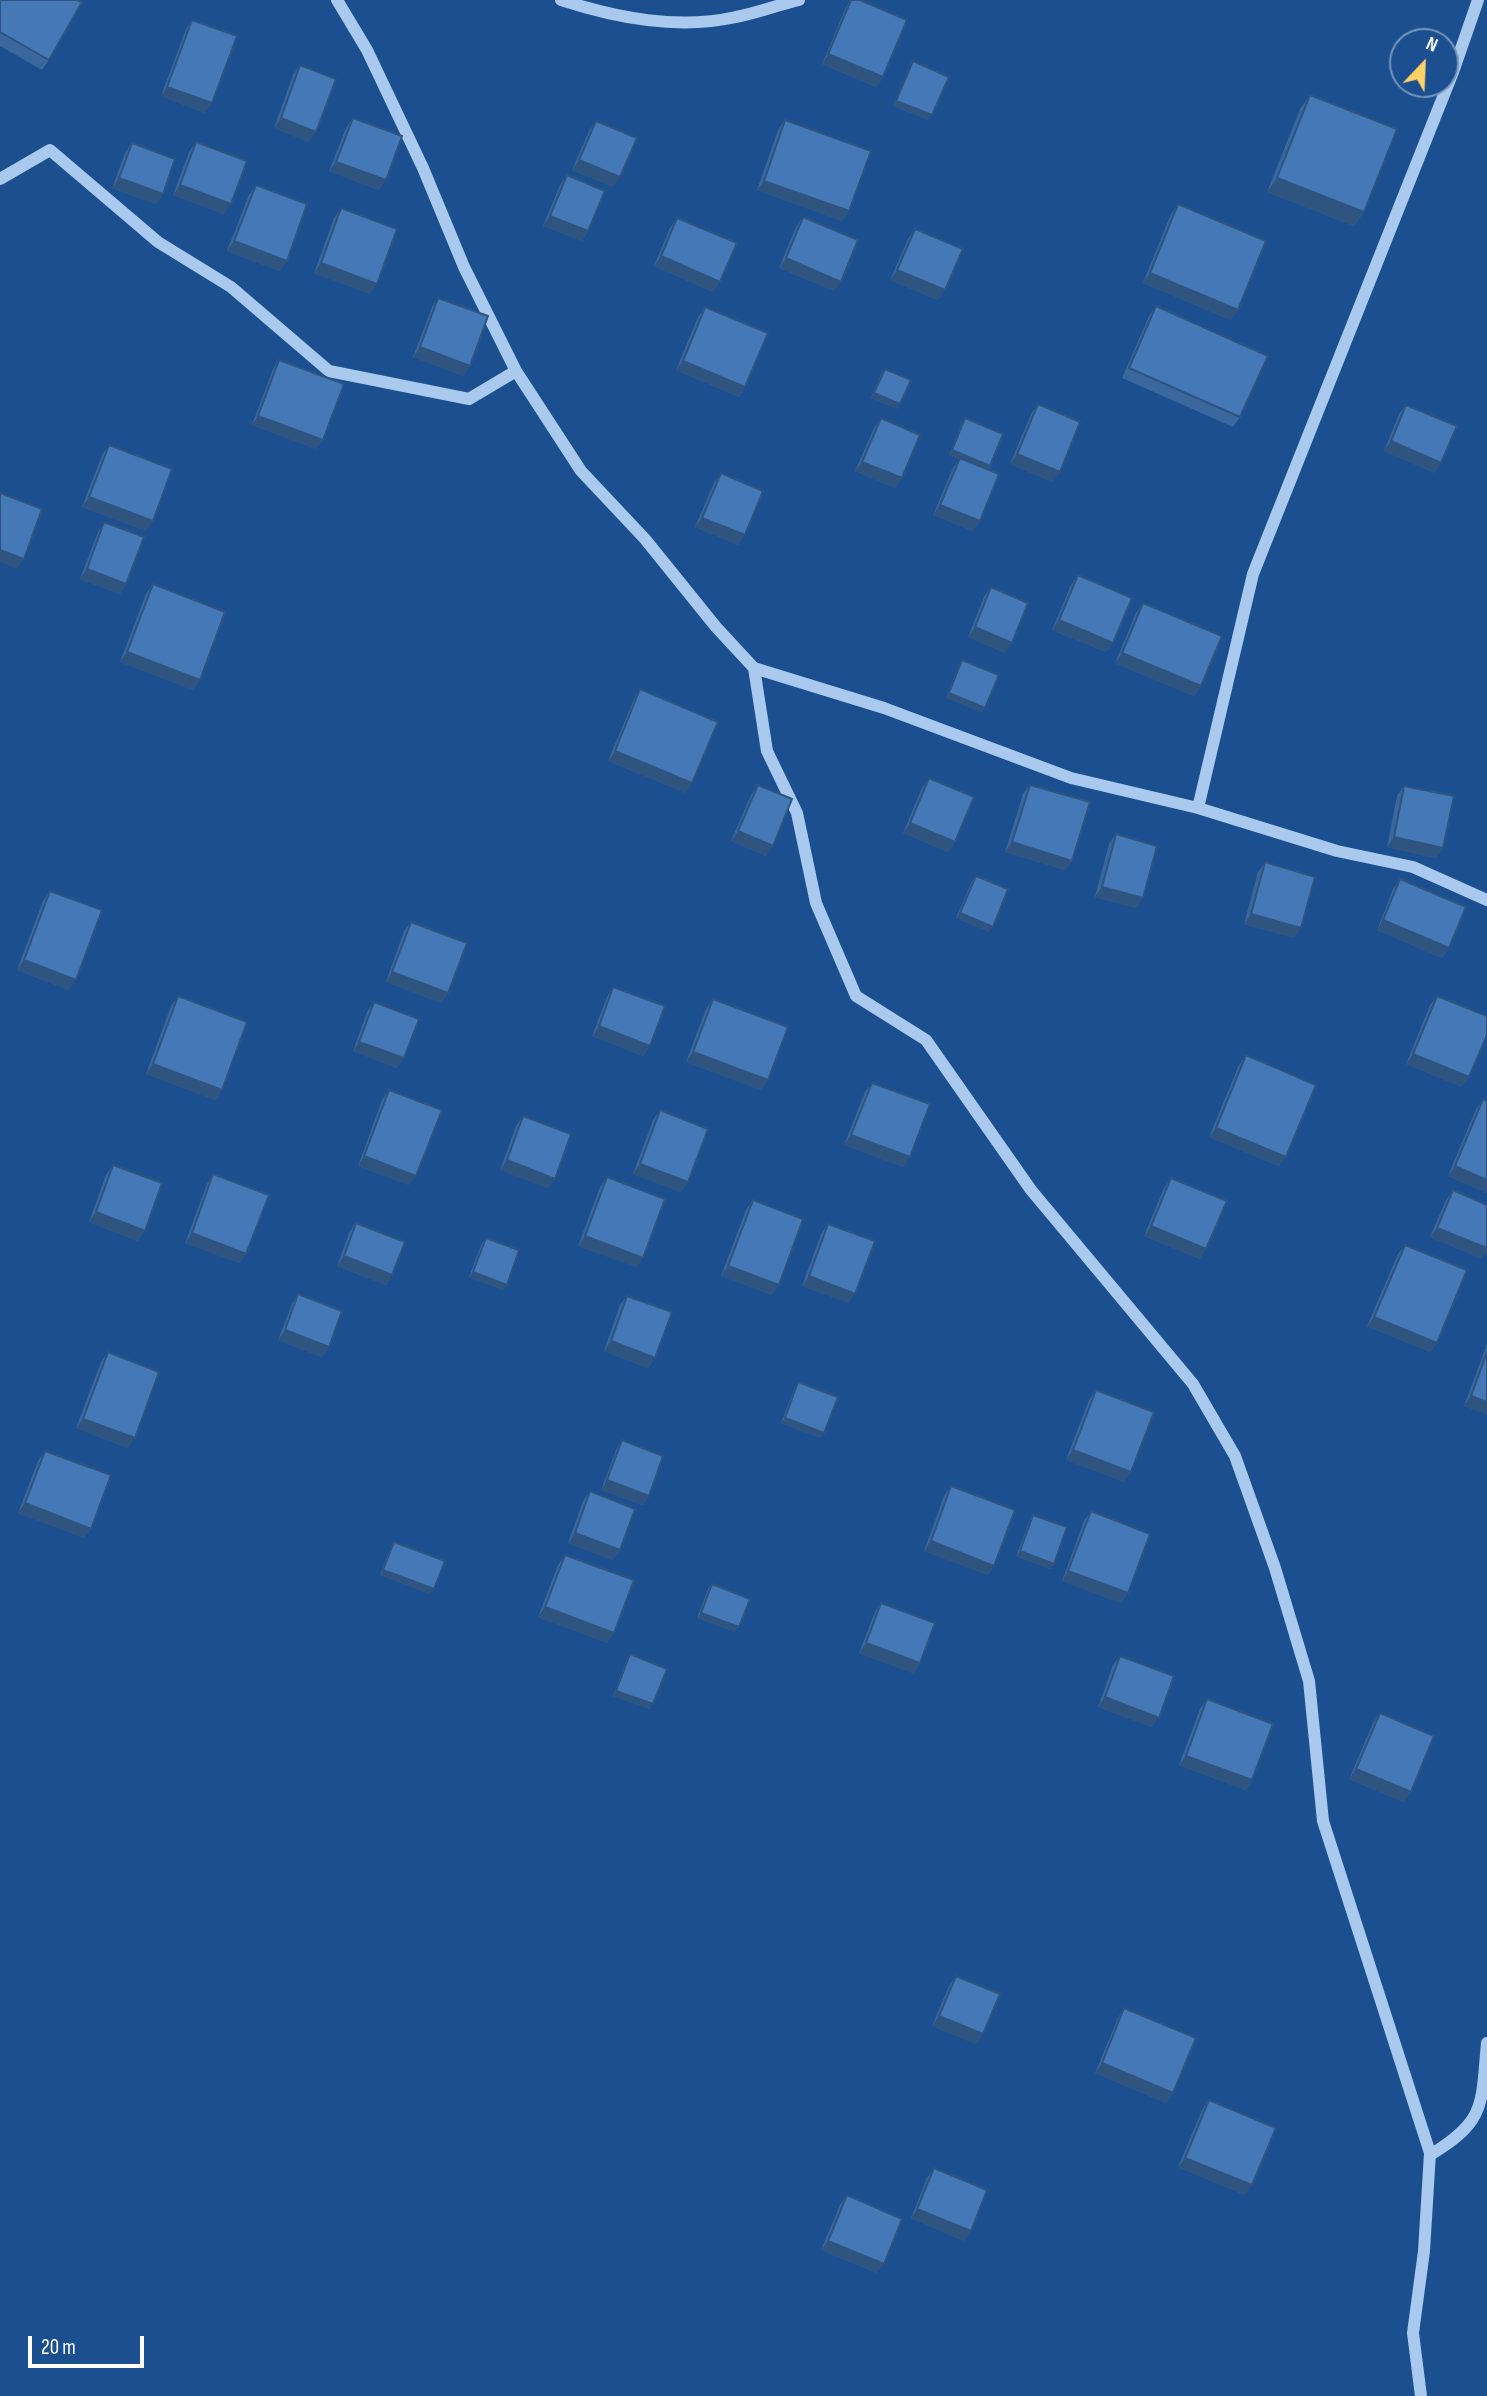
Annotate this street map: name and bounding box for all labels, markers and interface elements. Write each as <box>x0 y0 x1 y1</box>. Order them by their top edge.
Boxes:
north arrow <box>1389 28 1459 98</box>
text: N <box>1422 32 1441 58</box>
scale bar <box>32 2322 147 2366</box>
text: 20 m <box>41 2335 76 2360</box>

